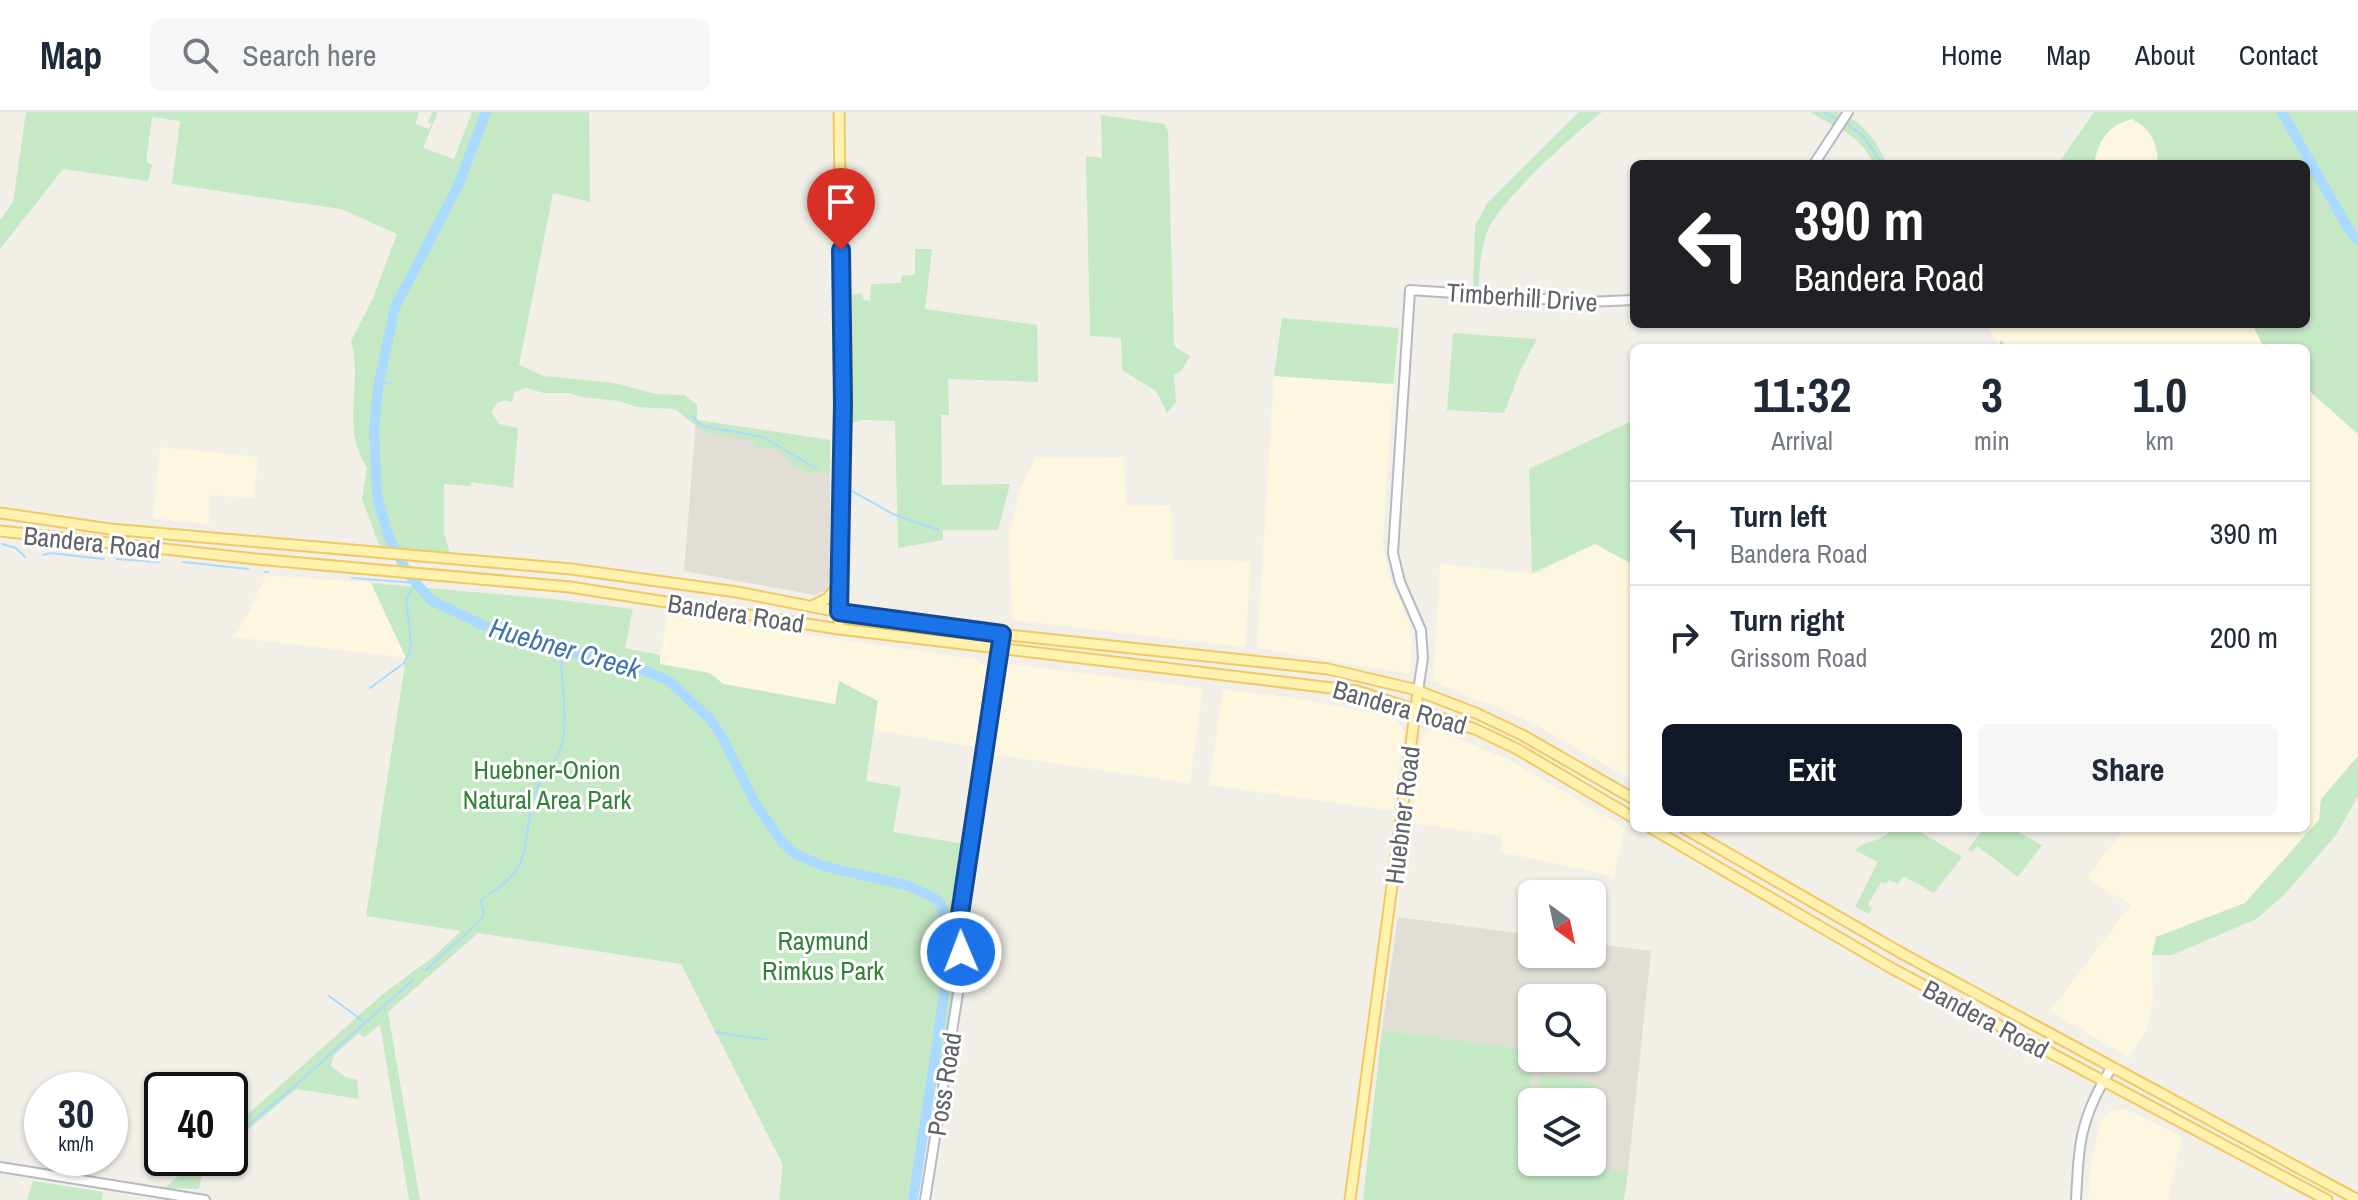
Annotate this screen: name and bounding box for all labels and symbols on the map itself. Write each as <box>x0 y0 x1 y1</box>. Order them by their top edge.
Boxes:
pin <box>807 168 875 250</box>
street label: Timberhill Drive <box>1445 274 1599 320</box>
street label: Bandera Road <box>22 517 162 567</box>
street label: Bandera Road <box>665 585 807 641</box>
water label: Huebner Creek <box>485 608 647 688</box>
street label: Bandera Road <box>1329 671 1471 743</box>
street label: Huebner Road <box>1376 744 1428 886</box>
park label: Huebner-Onion Natural Area Park <box>463 752 631 817</box>
north arrow <box>1518 880 1606 968</box>
position arrow <box>919 910 1003 994</box>
park label: Raymund Rimkus Park <box>762 923 884 988</box>
street label: Bandera Road <box>1917 971 2055 1067</box>
street label: Poss Road <box>919 1030 969 1138</box>
speed limit sign: 40 <box>144 1072 248 1176</box>

